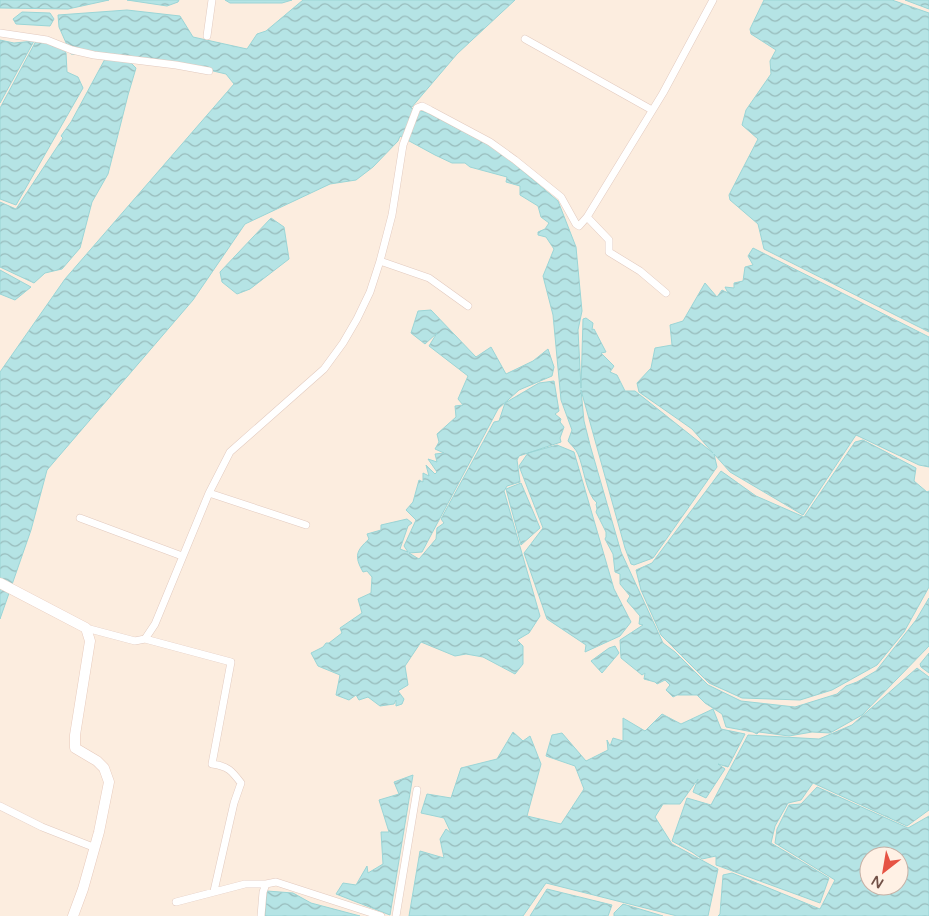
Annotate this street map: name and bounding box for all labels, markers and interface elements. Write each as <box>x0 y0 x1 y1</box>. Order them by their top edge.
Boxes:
north arrow <box>859 846 909 896</box>
text: N <box>868 872 887 892</box>

